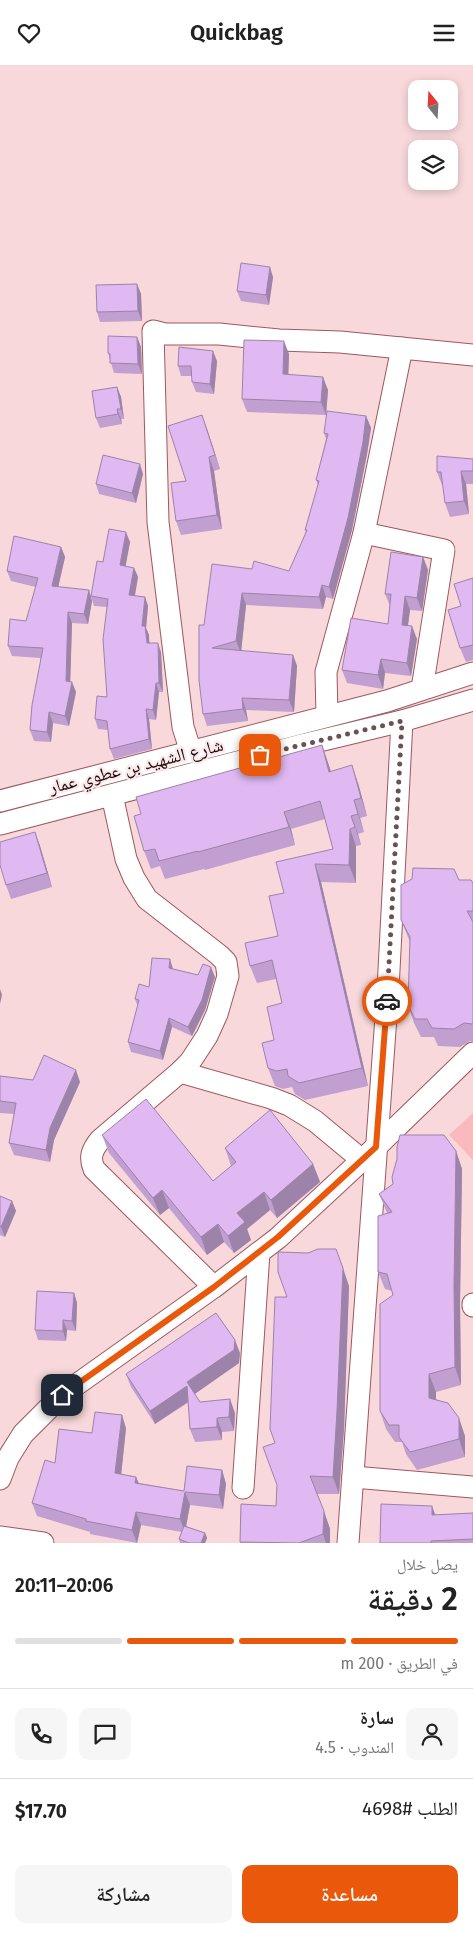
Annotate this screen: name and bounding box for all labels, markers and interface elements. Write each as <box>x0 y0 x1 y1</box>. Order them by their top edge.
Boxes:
icon: heart <box>15 19 43 47</box>
text: Quickbag <box>190 19 283 46</box>
icon: menu <box>430 19 458 47</box>
north arrow <box>408 80 458 130</box>
map controls <box>408 80 458 190</box>
button: layers <box>408 140 458 190</box>
street label: شارع الشهيد بن عطوي عمار <box>46 734 226 802</box>
pin <box>239 734 281 776</box>
icon: bag <box>246 741 274 769</box>
courier <box>362 976 412 1026</box>
icon: car <box>373 987 401 1015</box>
pin <box>41 1374 83 1416</box>
icon: home <box>48 1381 76 1409</box>
text: يصل خلال <box>397 1555 458 1574</box>
text: 20:06–20:11 <box>15 1574 113 1597</box>
text: 2 دقيقة <box>367 1580 458 1618</box>
text: في الطريق · 200 m <box>340 1654 458 1673</box>
text: سارة <box>360 1706 394 1729</box>
button: phone <box>15 1708 67 1760</box>
button: chat <box>79 1708 131 1760</box>
button: person <box>406 1708 458 1760</box>
text: المندوب · 4.5 <box>315 1738 394 1757</box>
text: الطلب #4698 <box>362 1797 458 1820</box>
text: $17.70 <box>15 1800 67 1823</box>
button: مشاركة <box>15 1865 232 1923</box>
button: مساعدة <box>242 1865 458 1923</box>

